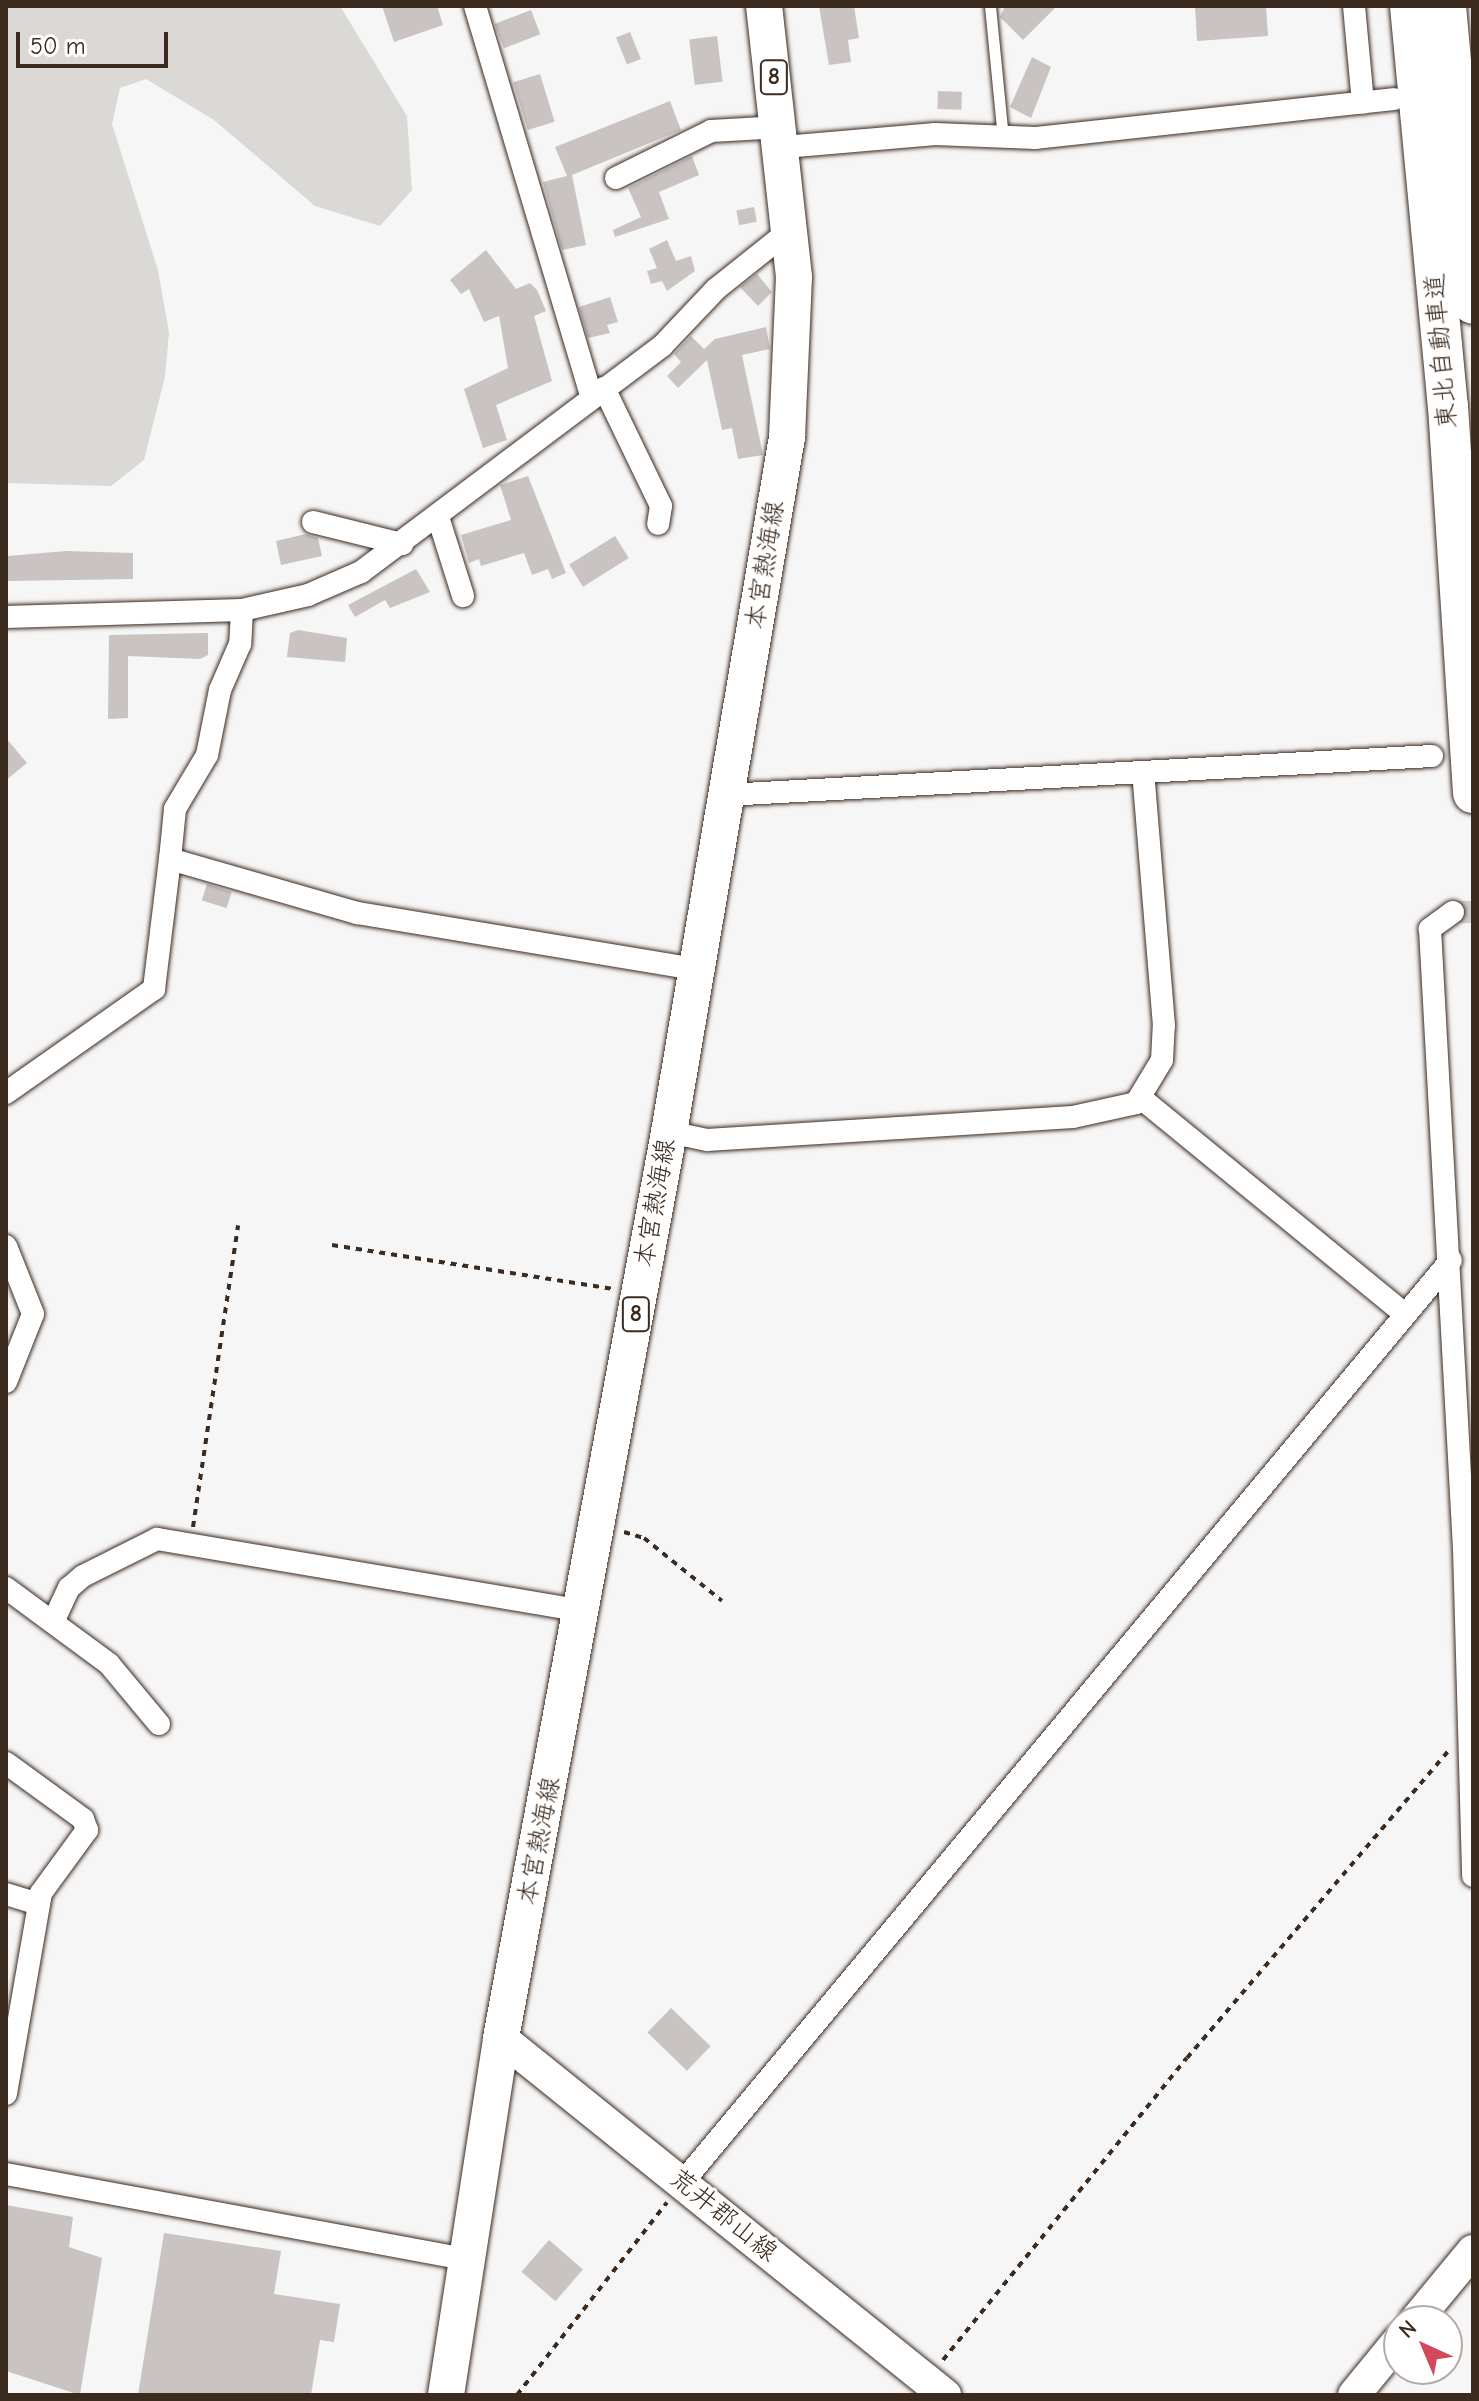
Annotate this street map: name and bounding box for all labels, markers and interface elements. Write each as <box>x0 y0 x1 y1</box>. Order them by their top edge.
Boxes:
scale bar <box>20 16 172 66</box>
text: 50 m <box>30 32 86 60</box>
road number: 8 <box>758 57 790 97</box>
street label: 東北自動車道 <box>1420 272 1464 430</box>
street label: 本宮熱海線 <box>740 498 792 632</box>
street label: 本宮熱海線 <box>629 1136 683 1270</box>
road number: 8 <box>620 1294 652 1334</box>
street label: 本宮熱海線 <box>512 1774 568 1908</box>
street label: 荒井郡山線 <box>663 2163 783 2269</box>
north arrow <box>1383 2305 1463 2385</box>
text: N <box>1394 2315 1422 2344</box>

